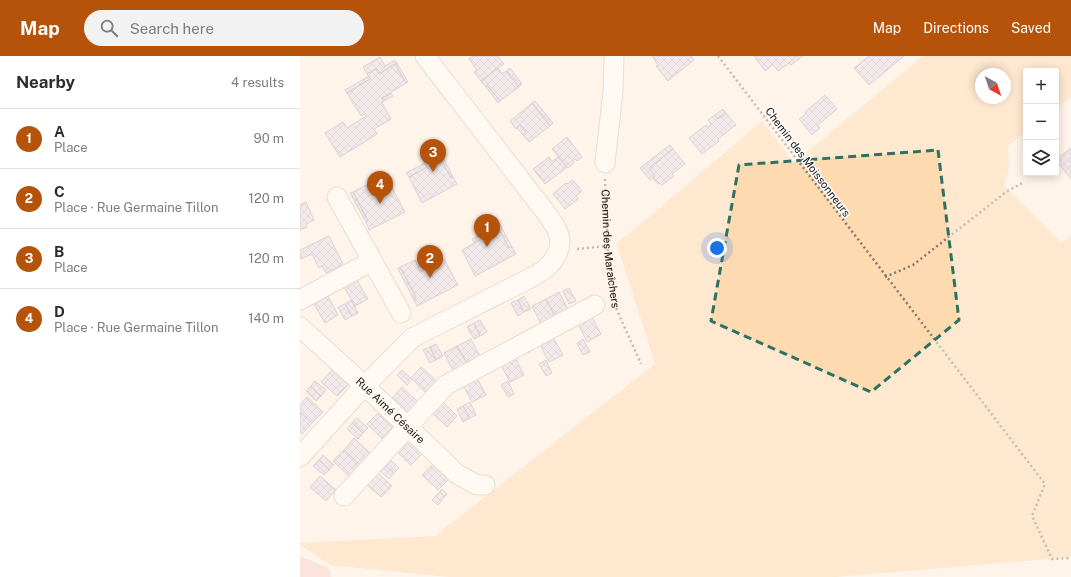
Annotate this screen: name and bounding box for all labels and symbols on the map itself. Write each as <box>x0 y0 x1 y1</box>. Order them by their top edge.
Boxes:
north arrow <box>975 68 1011 104</box>
street label: Chemin des Moissonneurs <box>763 105 853 219</box>
pin: 3 <box>420 139 446 172</box>
pin: 4 <box>367 171 393 204</box>
street label: Chemin des Maraîchers <box>599 189 622 309</box>
pin: 1 <box>474 214 500 247</box>
your location <box>707 238 727 258</box>
pin: 2 <box>417 245 443 278</box>
street label: Rue Aimé Césaire <box>354 375 427 446</box>

